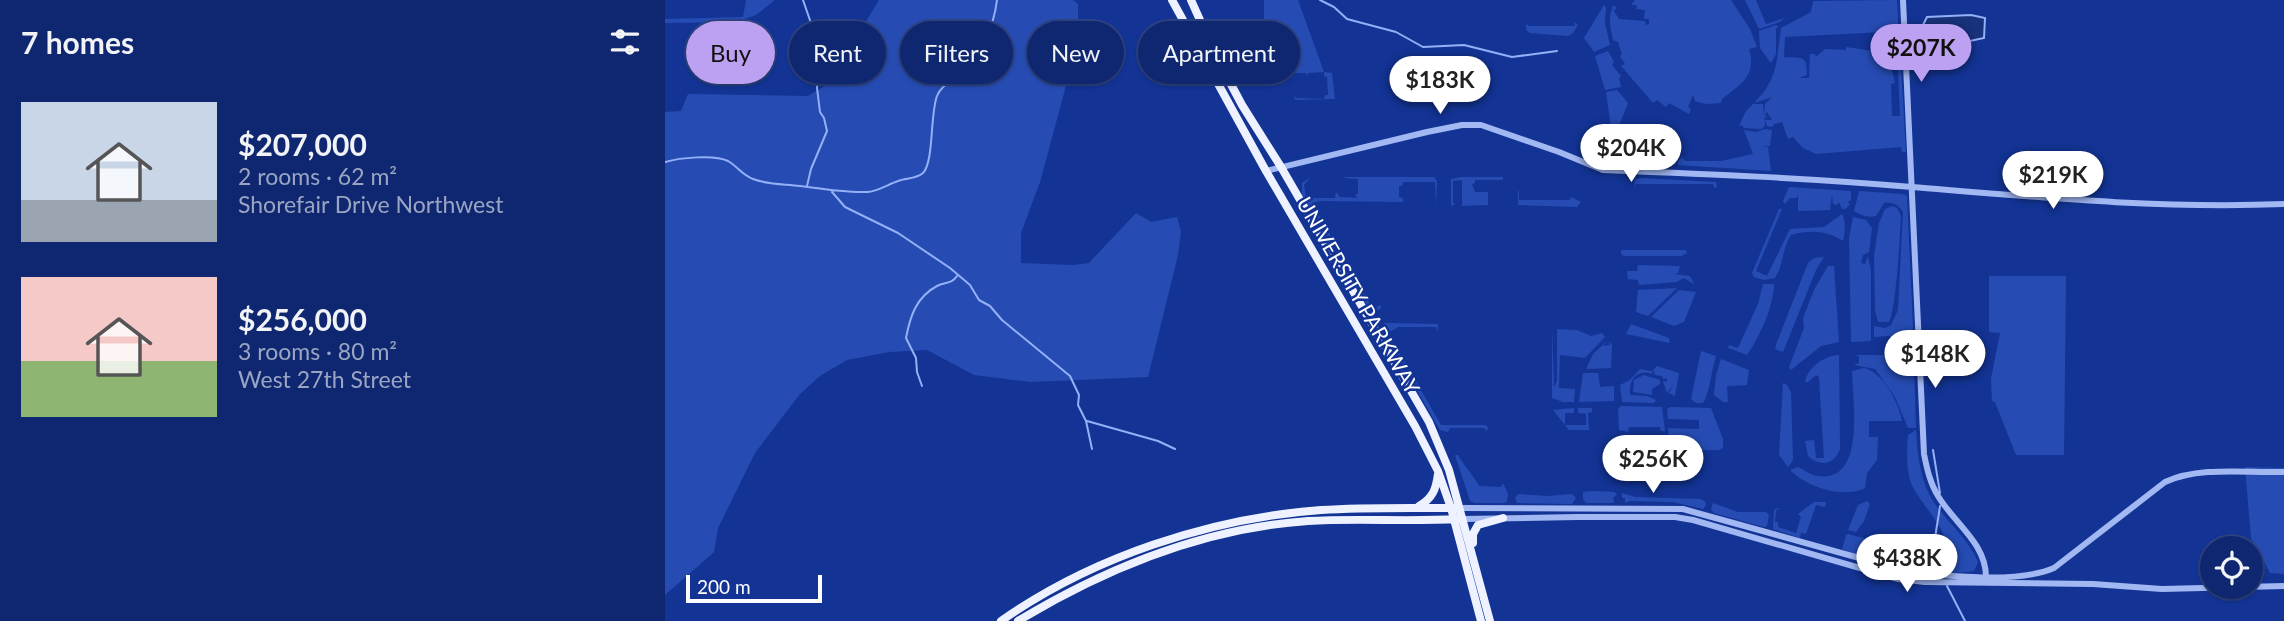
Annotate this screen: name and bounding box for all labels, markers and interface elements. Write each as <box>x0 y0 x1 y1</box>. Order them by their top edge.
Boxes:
chip: Buy <box>686 21 775 84</box>
chip: Rent <box>789 21 886 84</box>
chip: Filters <box>900 21 1013 84</box>
chip: New <box>1027 21 1124 84</box>
chip: Apartment <box>1138 21 1300 84</box>
icon: filters <box>606 23 644 61</box>
text: 7 homes <box>21 24 134 60</box>
pin: $207K <box>1872 24 1970 84</box>
text: $207K <box>1886 33 1956 61</box>
pin: $183K <box>1391 57 1489 116</box>
text: $183K <box>1405 65 1475 93</box>
pin: $204K <box>1582 124 1680 184</box>
text: $207,000 <box>238 126 367 162</box>
icon: home <box>77 130 161 214</box>
text: $204K <box>1596 133 1666 161</box>
pin: $219K <box>2004 152 2102 211</box>
text: $219K <box>2018 160 2088 188</box>
text: 2 rooms · 62 m² <box>238 162 397 190</box>
text: Shorefair Drive Northwest <box>238 190 503 218</box>
street label: UNIVERSITY PARKWAY <box>1292 192 1426 399</box>
text: $256,000 <box>238 301 367 337</box>
icon: home <box>77 305 161 389</box>
pin: $148K <box>1886 330 1984 390</box>
text: 3 rooms · 80 m² <box>238 337 397 365</box>
text: $148K <box>1900 339 1970 367</box>
text: West 27th Street <box>238 365 411 393</box>
pin: $256K <box>1604 435 1702 495</box>
text: $256K <box>1618 444 1688 472</box>
pin: $438K <box>1858 534 1956 594</box>
map controls <box>2200 536 2263 599</box>
button: locate <box>2200 536 2263 599</box>
text: $438K <box>1872 543 1942 571</box>
scale bar <box>686 572 823 604</box>
text: 200 m <box>697 575 751 598</box>

